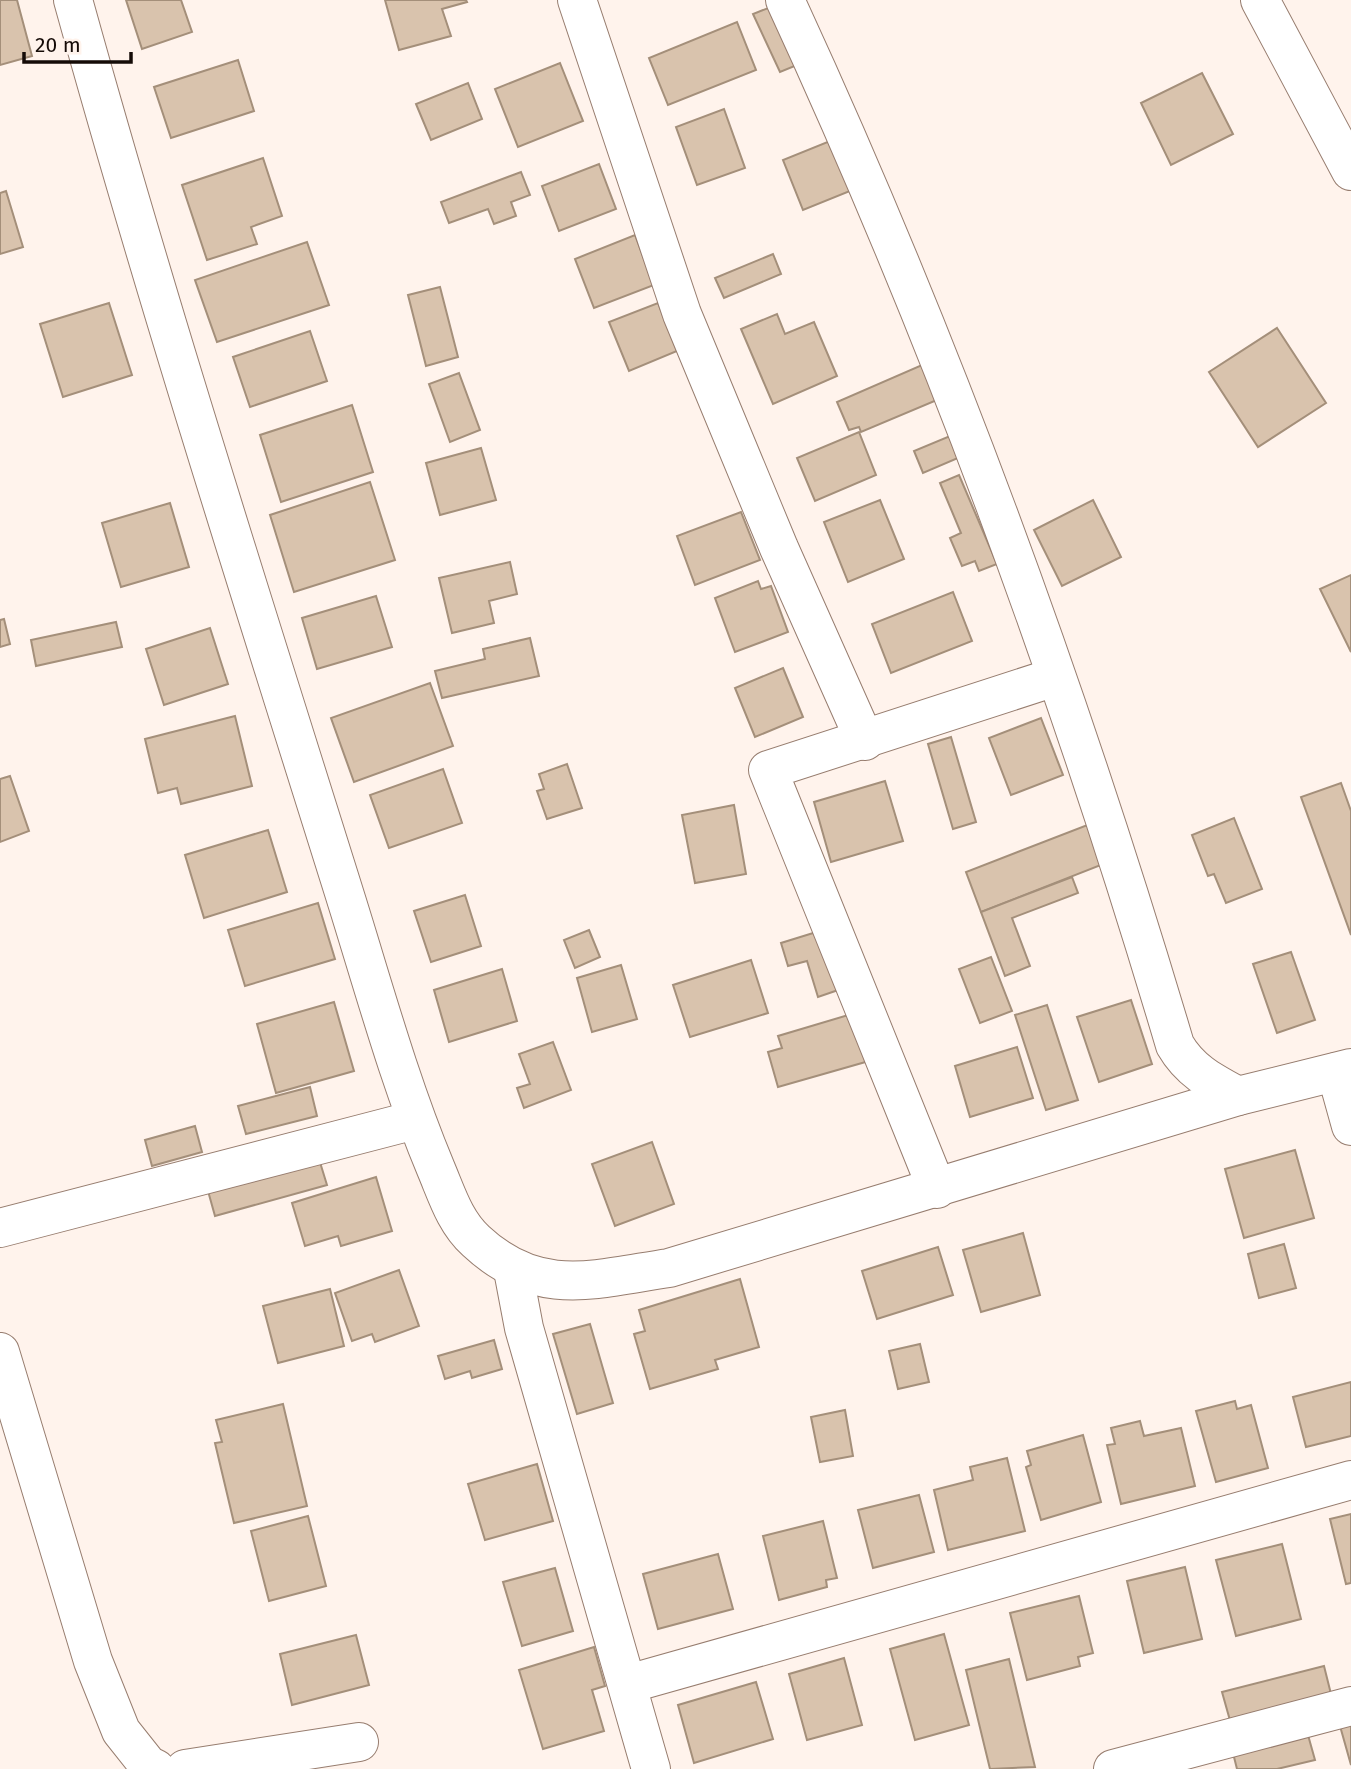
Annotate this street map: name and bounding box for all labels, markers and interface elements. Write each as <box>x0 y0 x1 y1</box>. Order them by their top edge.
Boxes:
scale bar <box>24 21 131 65</box>
text: 20 m <box>35 32 81 58</box>

